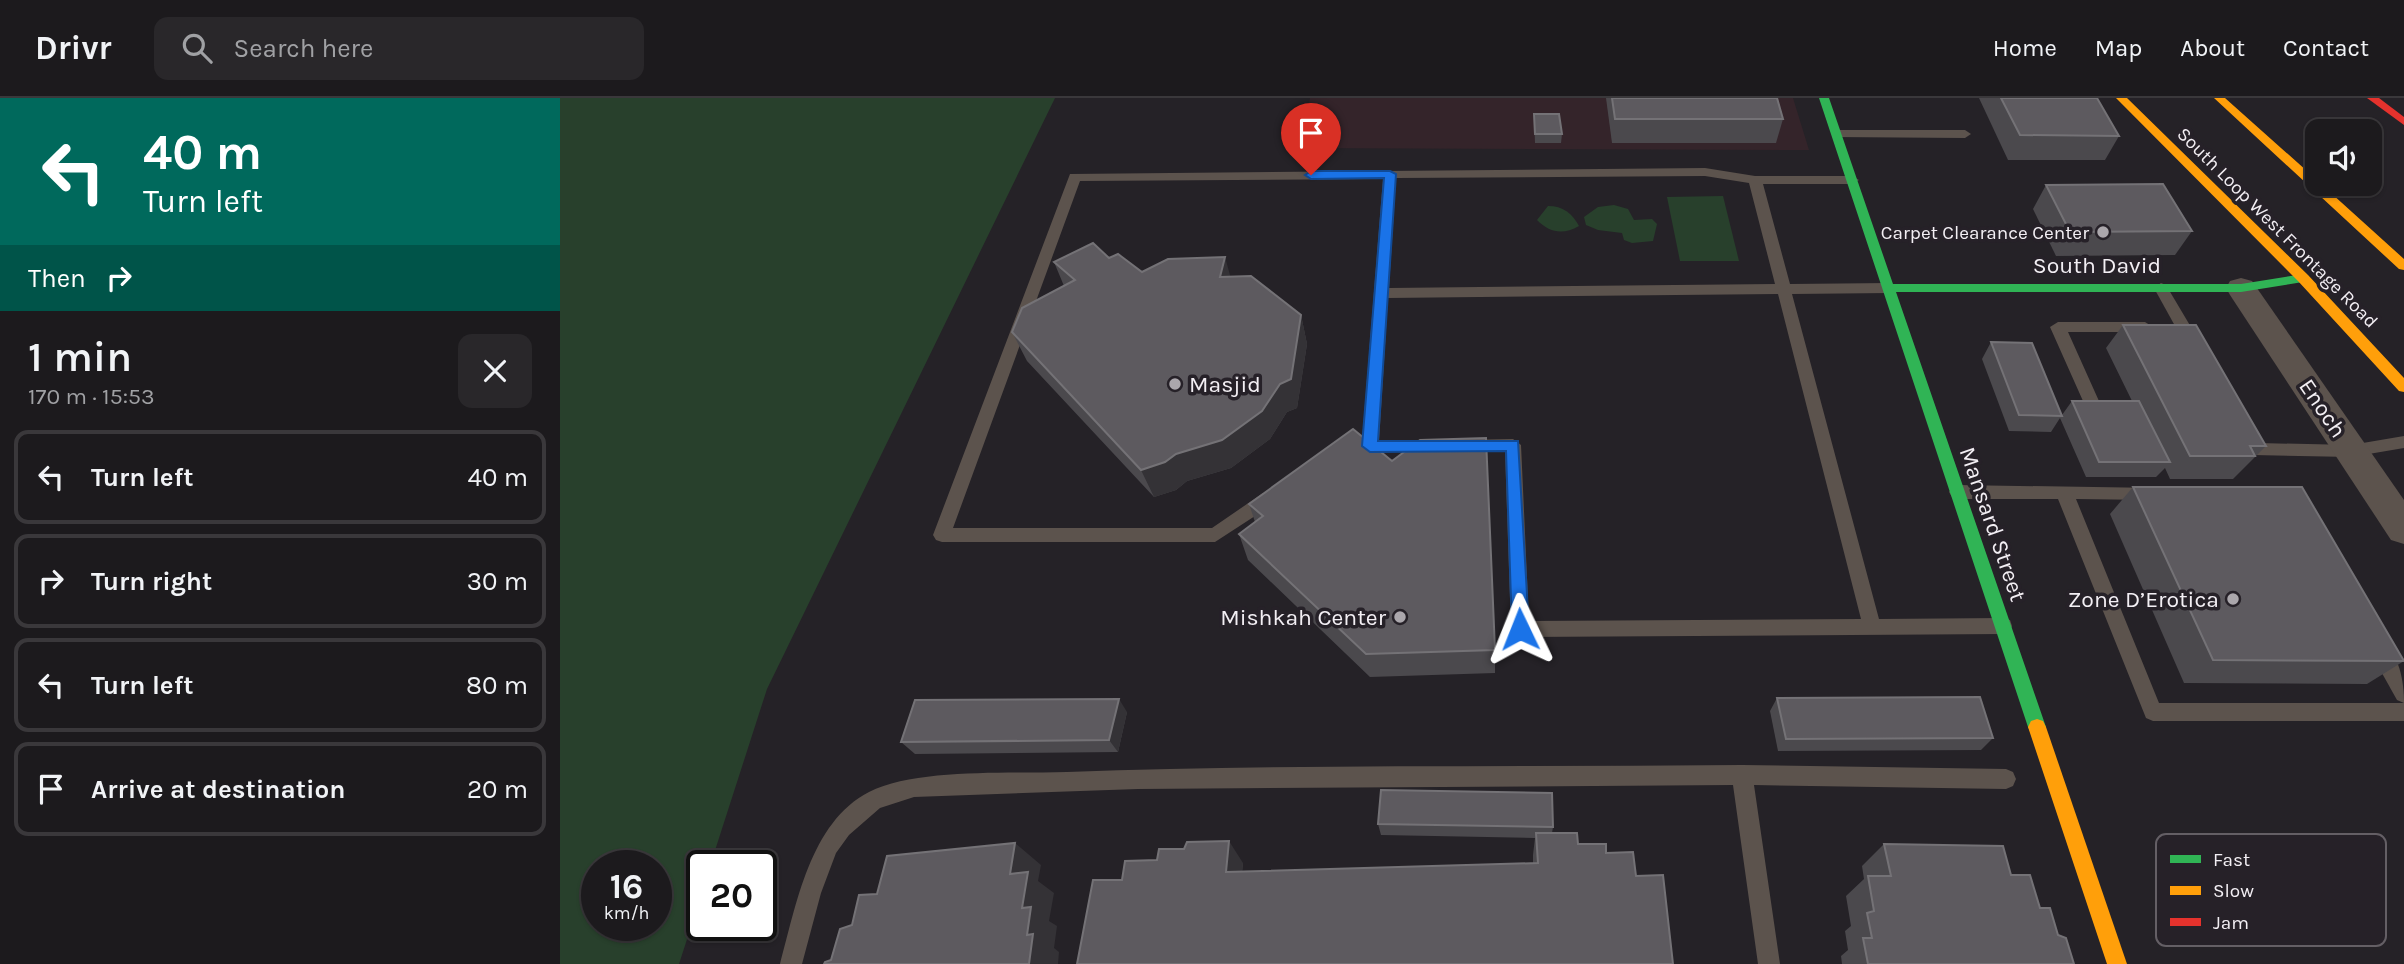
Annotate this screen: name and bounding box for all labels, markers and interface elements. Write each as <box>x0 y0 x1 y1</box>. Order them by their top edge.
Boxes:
search box <box>154 17 644 80</box>
text: Drivr <box>35 29 112 67</box>
icon: search <box>178 29 216 67</box>
text: Search here <box>234 33 373 64</box>
text: Home <box>1993 34 2057 62</box>
text: Map <box>2095 34 2142 62</box>
text: About <box>2180 34 2245 62</box>
text: Contact <box>2283 34 2369 62</box>
pin <box>1281 103 1341 175</box>
icon: arrive <box>1292 114 1330 152</box>
map controls <box>2305 119 2382 196</box>
button: sound <box>2305 119 2382 196</box>
street label: South Loop West Frontage Road <box>2172 123 2382 333</box>
text: 40 m <box>143 124 262 181</box>
icon: left <box>28 126 119 217</box>
text: Turn left <box>143 183 263 220</box>
place label: Carpet Clearance Center <box>1881 222 2089 244</box>
marker: Carpet Clearance Center <box>2095 224 2111 240</box>
street label: South David <box>2033 252 2161 279</box>
icon: right <box>100 259 138 297</box>
text: Then <box>28 263 86 294</box>
text: 1 min <box>28 332 132 382</box>
button: close <box>458 334 532 408</box>
place label: Masjid <box>1189 371 1261 398</box>
street label: Enoch <box>2293 374 2352 443</box>
marker: Masjid <box>1167 376 1183 392</box>
text: 170 m · 15:53 <box>28 383 155 410</box>
street label: Mansard Street <box>1954 444 2032 605</box>
icon: left <box>32 458 70 496</box>
text: Turn left <box>91 462 193 493</box>
text: 40 m <box>468 462 528 493</box>
icon: right <box>32 562 70 600</box>
text: Turn right <box>91 566 212 597</box>
text: 30 m <box>467 566 528 597</box>
place label: Zone D’Erotica <box>2068 586 2219 613</box>
marker: Zone D’Erotica <box>2225 591 2241 607</box>
position arrow <box>1483 592 1557 666</box>
place label: Mishkah Center <box>1220 604 1387 631</box>
marker: Mishkah Center <box>1392 609 1408 625</box>
icon: left <box>32 666 70 704</box>
text: Turn left <box>91 670 193 701</box>
text: 80 m <box>466 670 528 701</box>
icon: arrive <box>32 770 70 808</box>
text: Arrive at destination <box>91 774 345 805</box>
text: 20 m <box>467 774 528 805</box>
legend <box>2156 834 2386 946</box>
text: Fast <box>2213 849 2250 871</box>
speed limit sign: 20 <box>686 850 777 941</box>
text: 16 <box>610 866 643 907</box>
text: Slow <box>2213 880 2254 902</box>
text: km/h <box>604 902 649 924</box>
text: Jam <box>2213 912 2249 934</box>

